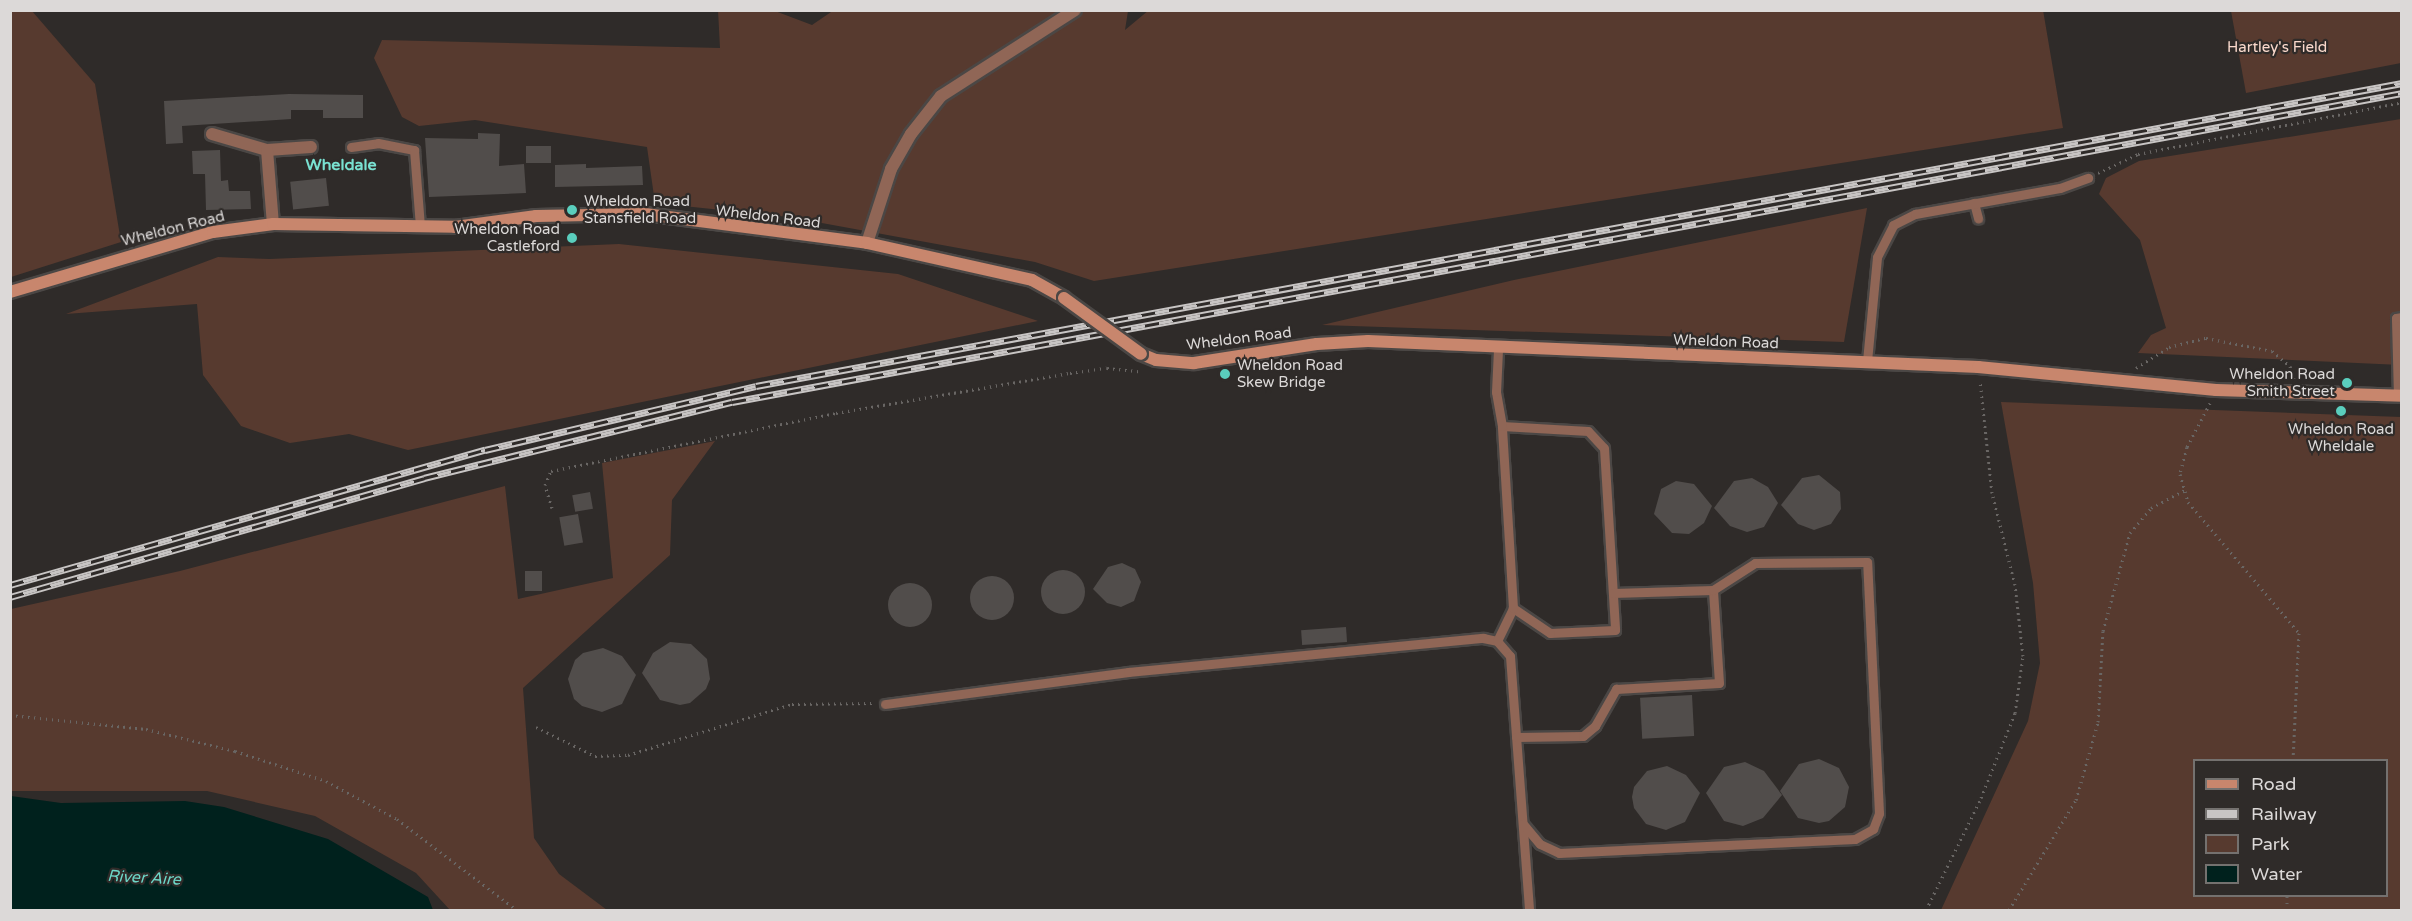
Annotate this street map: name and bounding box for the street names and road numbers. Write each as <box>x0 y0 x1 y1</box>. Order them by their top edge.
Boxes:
street label: Wheldon Road <box>714 202 822 232</box>
street label: Wheldon Road <box>119 207 227 251</box>
street label: Wheldon Road <box>1185 324 1293 354</box>
street label: Wheldon Road <box>1673 331 1779 353</box>

